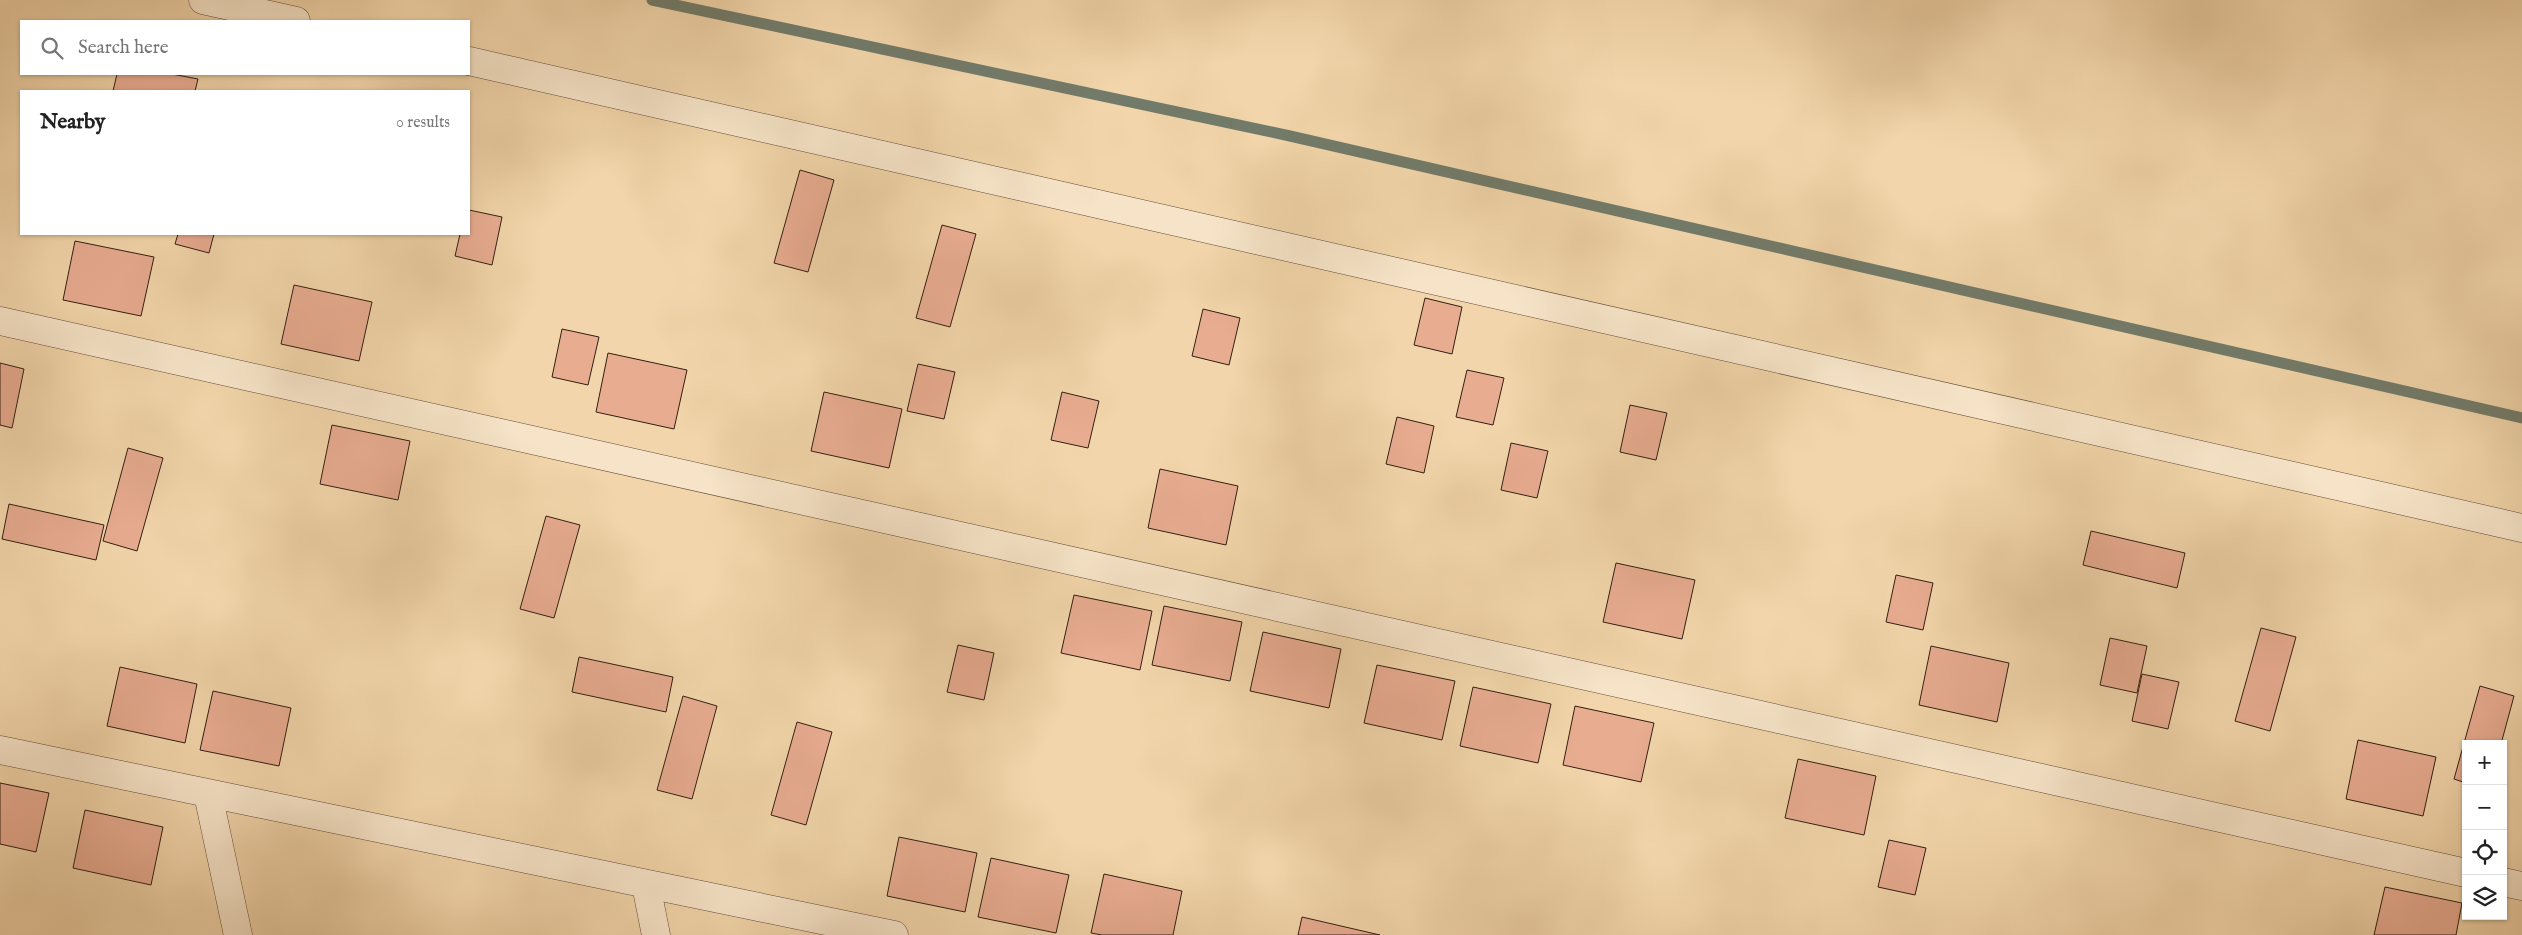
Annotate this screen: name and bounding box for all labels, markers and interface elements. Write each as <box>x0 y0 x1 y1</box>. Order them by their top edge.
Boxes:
search box <box>20 20 470 75</box>
icon: search <box>38 34 66 62</box>
text: Search here <box>78 36 169 60</box>
text: Nearby <box>40 109 105 136</box>
text: 0 results <box>396 113 450 133</box>
map controls <box>2462 740 2507 920</box>
button: + <box>2462 740 2507 785</box>
button: − <box>2462 785 2507 830</box>
button: locate <box>2462 830 2507 875</box>
button: layers <box>2462 875 2507 920</box>

